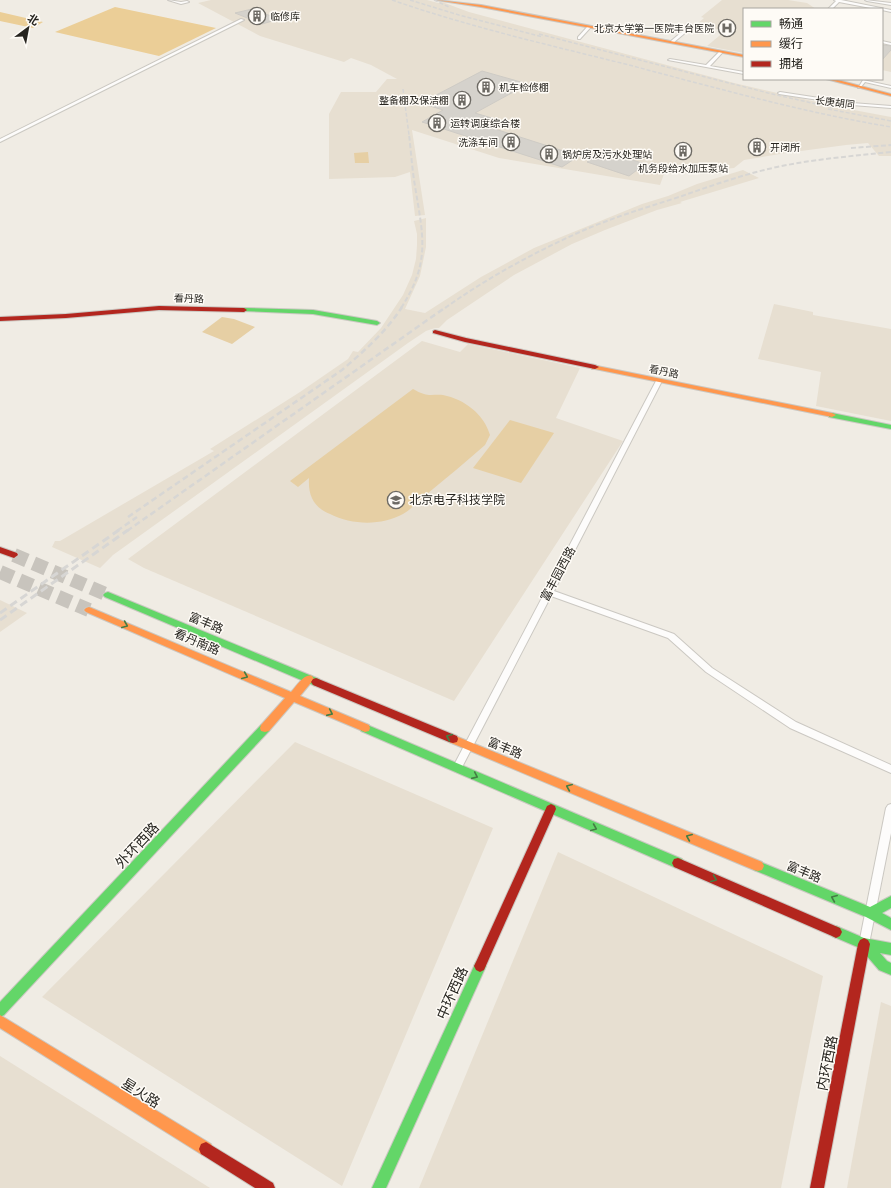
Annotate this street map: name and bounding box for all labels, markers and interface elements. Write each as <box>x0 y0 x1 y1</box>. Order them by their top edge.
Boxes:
building icon: 临修库 <box>247 6 267 26</box>
north arrow <box>8 8 48 48</box>
legend <box>743 8 883 80</box>
place label: 临修库 <box>270 11 300 23</box>
text: 北 <box>25 12 41 28</box>
text: 畅通 <box>779 17 803 32</box>
hospital icon: 北京大学第一医院丰台医院 <box>717 18 737 38</box>
place label: 北京大学第一医院丰台医院 <box>594 23 714 35</box>
text: 缓行 <box>779 37 803 52</box>
text: 拥堵 <box>779 57 803 72</box>
building icon: 机车检修棚 <box>476 77 496 97</box>
place label: 机车检修棚 <box>499 82 549 94</box>
building icon: 整备棚及保洁棚 <box>452 90 472 110</box>
place label: 整备棚及保洁棚 <box>379 95 449 107</box>
street label: 长庚胡同 <box>814 95 855 111</box>
building icon: 运转调度综合楼 <box>427 113 447 133</box>
place label: 运转调度综合楼 <box>450 118 520 130</box>
building icon: 洗涤车间 <box>501 132 521 152</box>
place label: 洗涤车间 <box>458 137 498 149</box>
building icon: 开闭所 <box>747 137 767 157</box>
building icon: 机务段给水加压泵站 <box>673 141 693 161</box>
place label: 开闭所 <box>770 142 800 154</box>
building icon: 锅炉房及污水处理站 <box>539 144 559 164</box>
place label: 锅炉房及污水处理站 <box>562 149 652 161</box>
place label: 机务段给水加压泵站 <box>638 163 728 175</box>
street label: 看丹路 <box>174 292 204 306</box>
street label: 看丹路 <box>648 363 680 381</box>
school or university icon: 北京电子科技学院 <box>386 490 406 510</box>
place label: 北京电子科技学院 <box>409 493 505 508</box>
street label: 富丰园西路 <box>538 544 579 604</box>
street label: 富丰路 <box>186 610 225 637</box>
one-way arrow <box>121 620 129 628</box>
street label: 看丹南路 <box>172 626 222 659</box>
one-way arrow <box>240 671 248 679</box>
one-way arrow <box>327 708 334 716</box>
one-way arrow <box>445 734 452 742</box>
street label: 富丰路 <box>485 735 524 762</box>
one-way arrow <box>471 771 478 779</box>
one-way arrow <box>565 784 572 792</box>
street label: 外环西路 <box>112 819 163 872</box>
one-way arrow <box>591 823 598 831</box>
one-way arrow <box>685 834 692 842</box>
street label: 富丰路 <box>784 859 823 886</box>
one-way arrow <box>709 874 717 882</box>
one-way arrow <box>831 895 839 903</box>
street label: 中环西路 <box>433 964 472 1022</box>
street label: 内环西路 <box>814 1034 841 1092</box>
street label: 星火路 <box>118 1075 163 1112</box>

